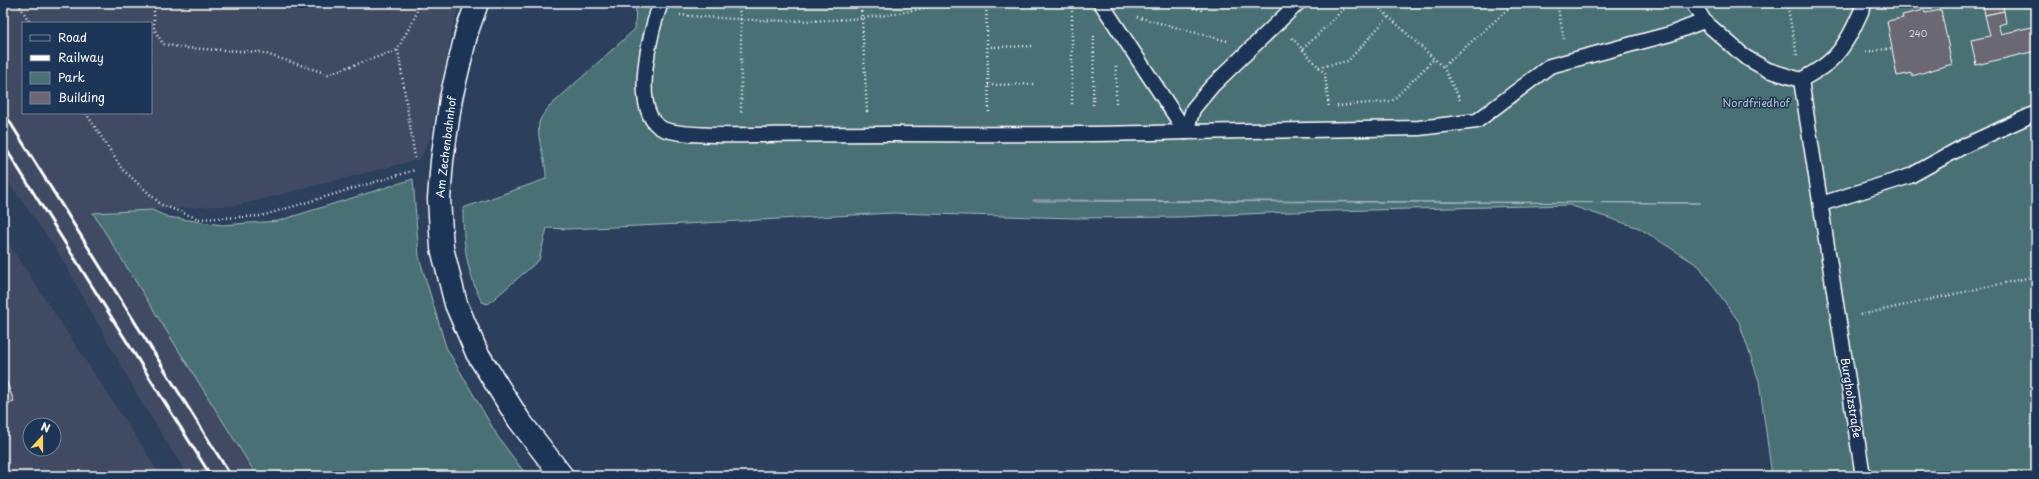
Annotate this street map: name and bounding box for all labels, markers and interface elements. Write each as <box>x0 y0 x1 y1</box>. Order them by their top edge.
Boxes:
legend <box>22 22 152 114</box>
house number: 240 <box>1909 26 1928 40</box>
text: Road <box>58 28 87 46</box>
text: Railway <box>58 48 104 66</box>
text: Park <box>58 68 85 86</box>
text: Building <box>58 88 105 106</box>
street label: Am Zechenbahnhof <box>431 94 460 199</box>
park label: Nordfriedhof <box>1722 94 1791 111</box>
street label: Burgholzstraße <box>1837 357 1866 439</box>
north arrow <box>22 417 62 457</box>
text: N <box>39 418 53 437</box>

